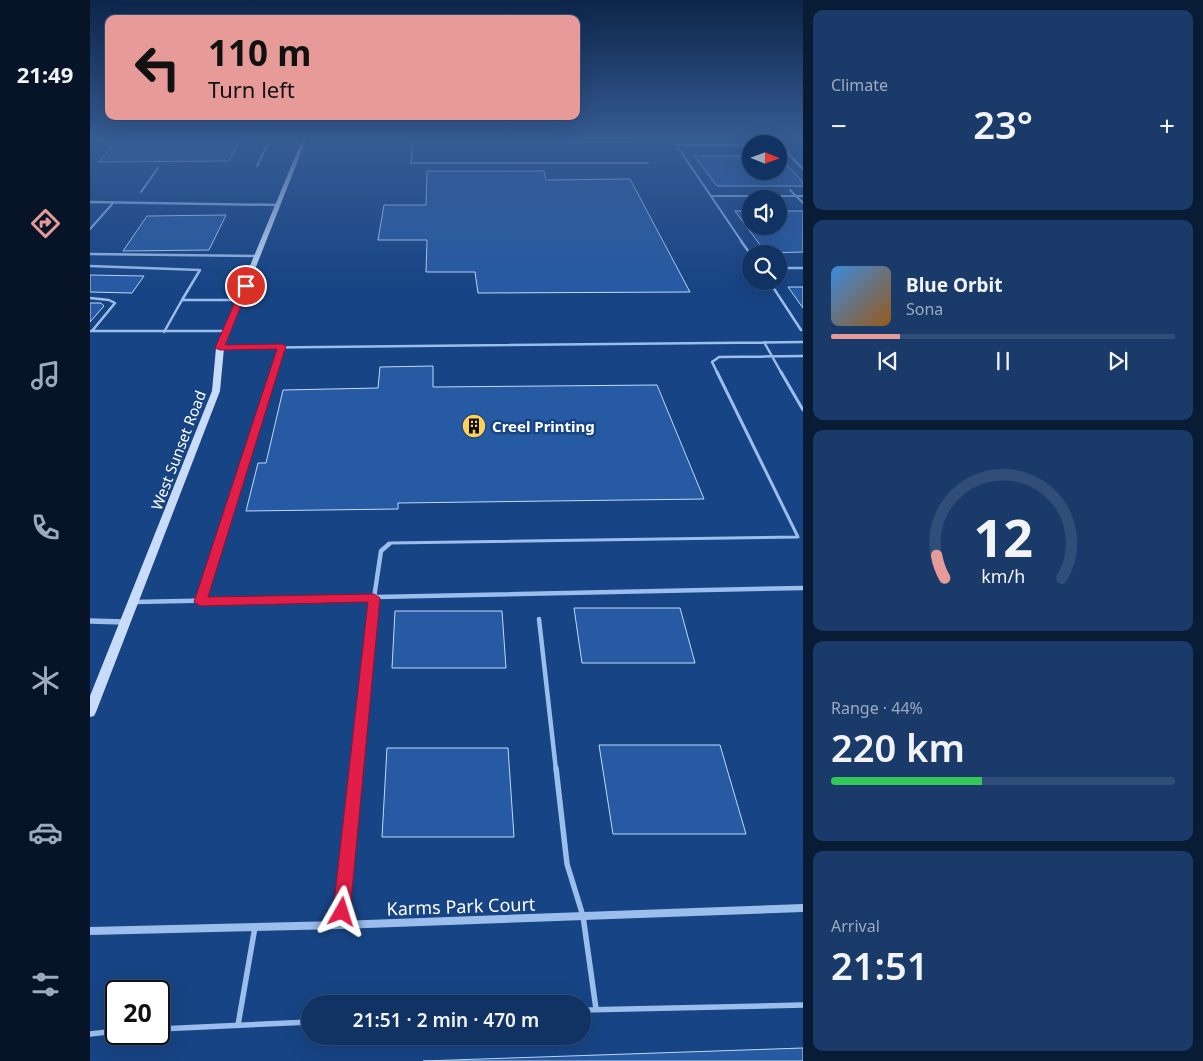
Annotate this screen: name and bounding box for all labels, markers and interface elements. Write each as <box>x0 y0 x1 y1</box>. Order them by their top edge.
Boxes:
text: 110 m <box>208 29 311 76</box>
icon: left <box>125 35 190 100</box>
text: 21:49 <box>17 59 73 89</box>
text: Turn left <box>208 74 295 104</box>
text: Climate <box>831 74 888 96</box>
text: 23° <box>973 98 1033 150</box>
text: − <box>831 106 847 144</box>
text: + <box>1159 106 1175 144</box>
north arrow <box>742 135 788 180</box>
map controls <box>742 135 787 290</box>
button: sound <box>742 190 787 235</box>
icon: directions <box>28 206 63 241</box>
button: search <box>742 245 787 290</box>
pin <box>225 265 267 307</box>
icon: arrive <box>232 272 260 300</box>
text: Blue Orbit <box>906 272 1002 298</box>
text: Sona <box>906 298 943 320</box>
icon: previous <box>874 347 902 375</box>
icon: pause <box>989 347 1017 375</box>
icon: next <box>1104 347 1132 375</box>
icon: music <box>28 358 63 393</box>
street label: West Sunset Road <box>146 387 210 513</box>
building icon: Creel Printing <box>461 413 487 439</box>
place label: Creel Printing <box>492 416 595 436</box>
text: 12 <box>973 501 1033 572</box>
icon: phone <box>28 510 63 545</box>
text: km/h <box>981 564 1025 588</box>
icon: climate <box>28 663 63 698</box>
text: Range · 44% <box>831 697 923 719</box>
text: 220 km <box>831 721 965 773</box>
icon: car <box>28 815 63 850</box>
position arrow <box>315 885 367 937</box>
street label: Karms Park Court <box>386 891 536 921</box>
text: Arrival <box>831 915 880 937</box>
text: 21:51 <box>831 939 928 991</box>
icon: filters <box>28 967 63 1002</box>
speed limit sign: 20 <box>105 980 170 1045</box>
text: 21:51 · 2 min · 470 m <box>353 1007 539 1033</box>

